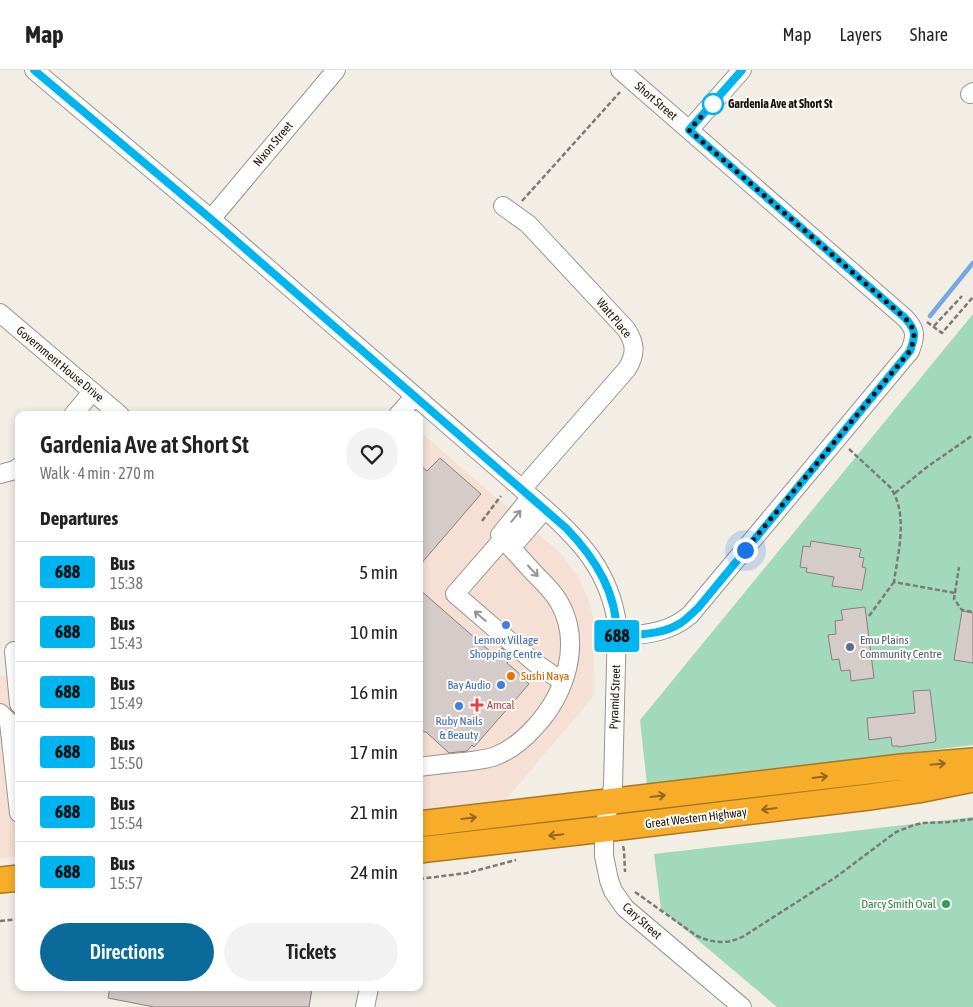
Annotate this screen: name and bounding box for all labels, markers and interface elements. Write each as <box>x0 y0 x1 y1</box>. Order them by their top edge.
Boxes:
text: Map <box>25 21 64 48</box>
text: Map <box>782 24 811 45</box>
text: Layers <box>839 24 882 45</box>
text: Share <box>910 24 948 45</box>
street label: Short Street <box>632 79 680 123</box>
marker: Gardenia Ave at Short St <box>702 93 724 115</box>
place label: Gardenia Ave at Short St <box>728 97 833 111</box>
street label: Nixon Street <box>250 118 296 169</box>
street label: Watt Place <box>594 295 634 341</box>
street label: Government House Drive <box>14 323 106 405</box>
button: heart <box>346 428 398 480</box>
text: Gardenia Ave at Short St <box>40 431 249 458</box>
text: Walk · 4 min · 270 m <box>40 464 154 482</box>
text: Departures <box>40 507 118 529</box>
one-way arrow <box>510 510 521 523</box>
your location <box>733 538 758 563</box>
text: Bus <box>110 552 135 574</box>
text: 688 <box>55 561 80 582</box>
text: 5 min <box>359 561 398 583</box>
one-way arrow <box>527 565 539 578</box>
text: 15:38 <box>110 574 143 592</box>
one-way arrow <box>474 610 487 621</box>
text: Bus <box>110 612 135 634</box>
marker: Lennox Village Shopping Centre <box>500 619 512 631</box>
line badge: 688 <box>588 620 646 652</box>
text: 688 <box>55 621 80 642</box>
text: 10 min <box>350 621 398 643</box>
text: 688 <box>604 625 630 646</box>
place label: Lennox Village Shopping Centre <box>470 633 542 661</box>
place label: Emu Plains Community Centre <box>860 633 942 661</box>
text: 15:43 <box>110 634 143 652</box>
marker: Emu Plains Community Centre <box>844 641 856 653</box>
street label: Pyramid Street <box>607 664 623 730</box>
place label: Sushi Naya <box>521 669 569 683</box>
marker: Sushi Naya <box>505 670 517 682</box>
text: Bus <box>110 672 135 694</box>
place label: Bay Audio <box>447 678 491 692</box>
marker: Bay Audio <box>495 679 507 691</box>
text: 688 <box>55 681 80 702</box>
text: 16 min <box>350 681 398 703</box>
text: 15:49 <box>110 694 143 712</box>
place label: Amcal <box>487 698 516 712</box>
marker: Amcal <box>471 699 483 711</box>
marker: Ruby Nails & Beauty <box>453 700 465 712</box>
place label: Ruby Nails & Beauty <box>436 714 482 742</box>
text: Bus <box>110 732 135 754</box>
text: 688 <box>55 741 80 762</box>
text: 17 min <box>350 741 398 763</box>
text: 15:50 <box>110 754 143 772</box>
one-way arrow <box>929 759 945 768</box>
one-way arrow <box>811 772 827 782</box>
one-way arrow <box>650 791 666 801</box>
text: Bus <box>110 792 135 814</box>
text: 688 <box>55 801 80 822</box>
text: 21 min <box>350 801 398 823</box>
one-way arrow <box>761 804 777 814</box>
street label: Great Western Highway <box>644 805 748 831</box>
one-way arrow <box>460 813 476 823</box>
text: 15:54 <box>110 814 143 832</box>
one-way arrow <box>548 830 564 840</box>
text: Bus <box>110 852 135 874</box>
text: 688 <box>55 861 80 882</box>
text: 24 min <box>350 861 398 883</box>
text: 15:57 <box>110 874 143 892</box>
place label: Darcy Smith Oval <box>861 897 937 911</box>
marker: Darcy Smith Oval <box>940 898 952 910</box>
street label: Cary Street <box>620 900 665 942</box>
button: Directions <box>40 923 214 981</box>
button: Tickets <box>224 923 398 981</box>

